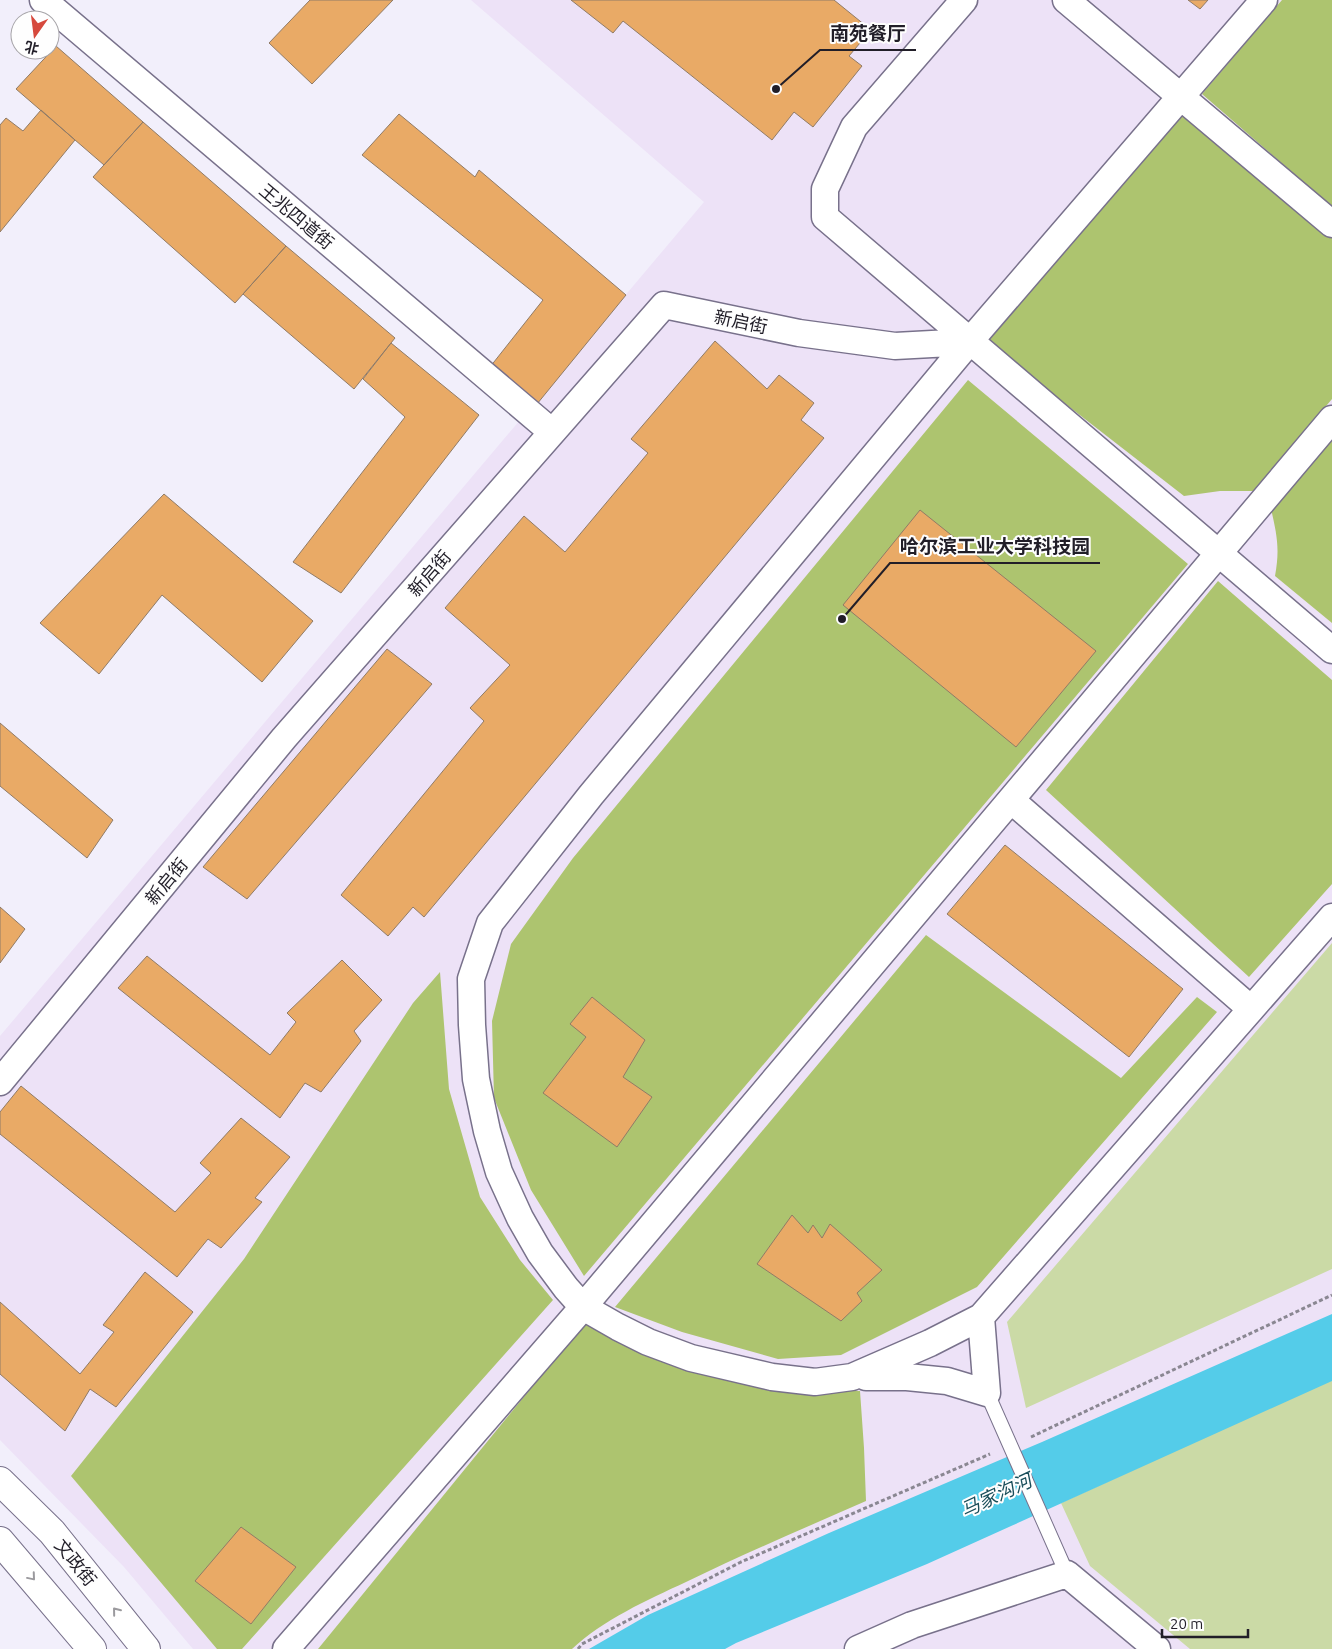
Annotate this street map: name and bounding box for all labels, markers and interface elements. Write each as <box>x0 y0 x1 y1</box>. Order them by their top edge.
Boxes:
north arrow <box>10 10 60 60</box>
callout: 南苑餐厅 <box>820 16 916 50</box>
text: 南苑餐厅 <box>830 22 906 44</box>
text: 北 <box>23 38 41 57</box>
street label: 王兆四道街 <box>256 179 338 253</box>
street label: 新启街 <box>713 306 769 336</box>
callout: 哈尔滨工业大学科技园 <box>890 529 1100 563</box>
text: 哈尔滨工业大学科技园 <box>900 535 1090 557</box>
street label: 新启街 <box>404 546 454 600</box>
street label: 新启街 <box>141 854 191 908</box>
water label: 马家沟河 <box>957 1467 1039 1521</box>
street label: 文政街 <box>51 1535 101 1589</box>
one-way arrow <box>26 1572 35 1581</box>
scale bar <box>1162 1606 1248 1638</box>
one-way arrow <box>113 1608 121 1617</box>
text: 20 m <box>1170 1615 1203 1632</box>

